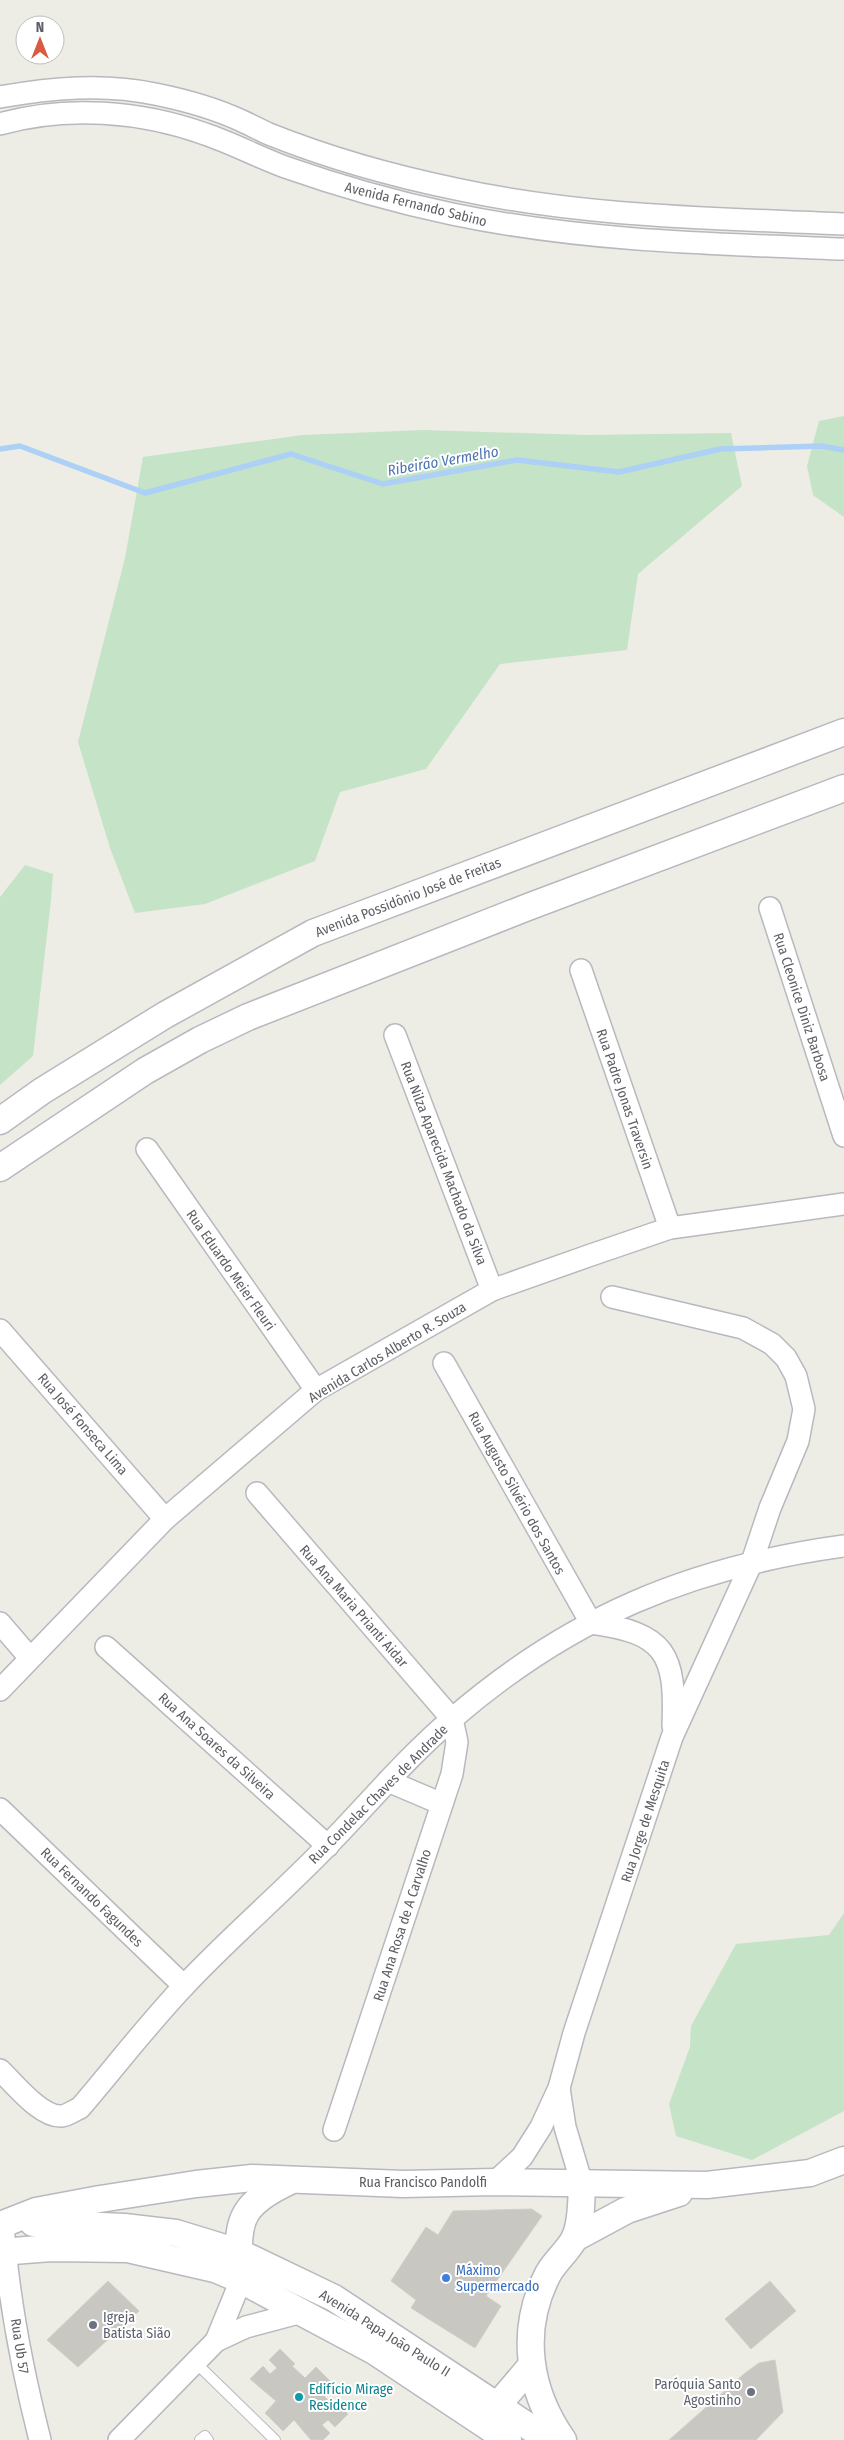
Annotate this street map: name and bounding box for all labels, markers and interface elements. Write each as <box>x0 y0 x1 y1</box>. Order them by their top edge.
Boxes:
north arrow <box>15 15 65 65</box>
text: N <box>36 19 44 36</box>
street label: Avenida Fernando Sabino <box>343 179 489 230</box>
water label: Ribeirão Vermelho <box>386 442 500 480</box>
street label: Avenida Possidônio José de Freitas <box>313 854 504 941</box>
street label: Rua Cleonice Diniz Barbosa <box>769 931 834 1084</box>
street label: Rua Padre Jonas Traversin <box>593 1027 657 1172</box>
street label: Rua Nilza Aparecida Machado da Silva <box>397 1059 490 1267</box>
street label: Rua Eduardo Meier Fleuri <box>182 1207 279 1334</box>
street label: Avenida Carlos Alberto R. Souza <box>305 1298 469 1406</box>
street label: Rua José Fonseca Lima <box>34 1370 131 1479</box>
street label: Rua Augusto Silvério dos Santos <box>465 1409 569 1578</box>
street label: Rua Ana Maria Prianti Aidar <box>296 1542 411 1671</box>
street label: Rua Ana Soares da Silveira <box>155 1689 279 1803</box>
street label: Rua Condelac Chaves de Andrade <box>305 1721 452 1868</box>
street label: Rua Jorge de Mesquita <box>618 1758 673 1885</box>
street label: Rua Fernando Fagundes <box>37 1844 146 1951</box>
street label: Rua Ana Rosa de A Carvalho <box>370 1847 435 2003</box>
street label: Rua Francisco Pandolfi <box>359 2174 487 2191</box>
place label: Máximo Supermercado <box>456 2262 539 2295</box>
marker: Máximo Supermercado <box>440 2272 452 2284</box>
street label: Avenida Papa João Paulo II <box>316 2286 453 2381</box>
place label: Igreja Batista Sião <box>103 2309 171 2342</box>
street label: Rua Ub 57 <box>7 2317 32 2375</box>
marker: Igreja Batista Sião <box>87 2319 99 2331</box>
place label: Paróquia Santo Agostinho <box>654 2376 741 2409</box>
place label: Edifício Mirage Residence <box>309 2381 393 2414</box>
marker: Paróquia Santo Agostinho <box>745 2386 757 2398</box>
marker: Edifício Mirage Residence <box>293 2391 305 2403</box>

